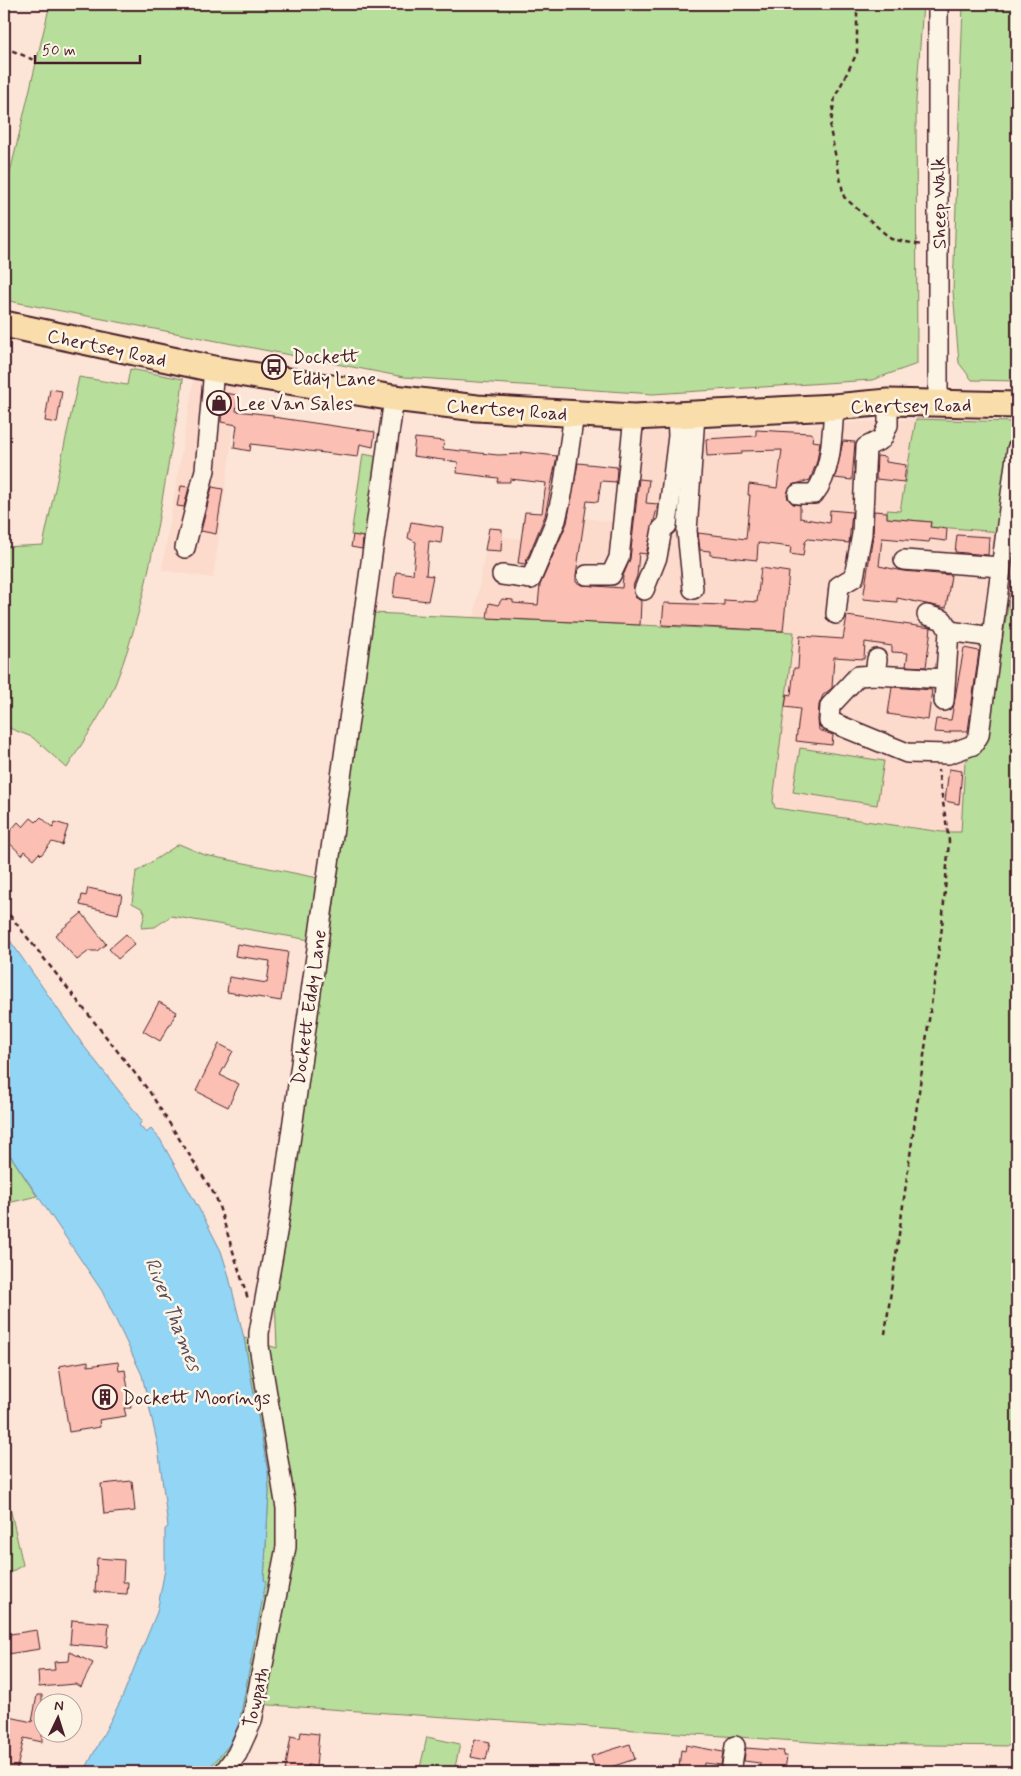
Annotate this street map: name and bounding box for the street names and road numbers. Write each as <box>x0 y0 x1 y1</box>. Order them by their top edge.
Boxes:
street label: Sheep Walk <box>926 157 953 249</box>
street label: Chertsey Road <box>45 324 169 373</box>
street label: Chertsey Road <box>850 393 972 420</box>
street label: Chertsey Road <box>446 394 568 427</box>
street label: Dockett Eddy Lane <box>286 928 333 1086</box>
street label: Towpath <box>237 1664 276 1730</box>

